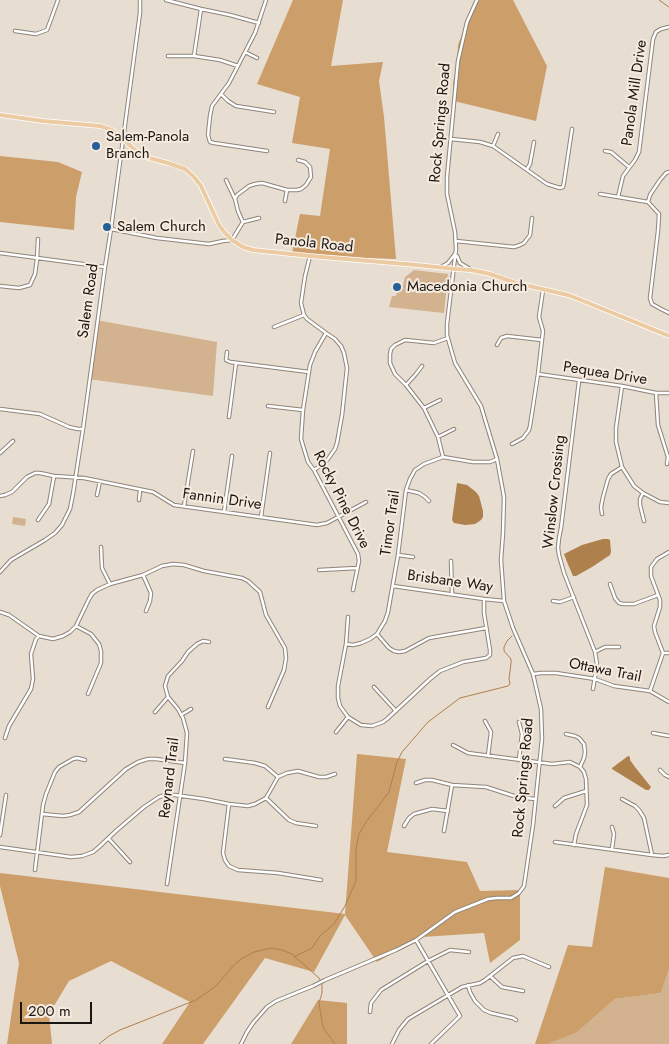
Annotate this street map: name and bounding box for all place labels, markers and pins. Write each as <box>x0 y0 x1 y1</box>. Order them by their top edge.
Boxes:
place label: Salem-Panola Branch <box>106 128 189 163</box>
marker: Salem-Panola Branch <box>90 140 102 152</box>
place label: Salem Church <box>117 218 206 236</box>
marker: Salem Church <box>101 221 113 233</box>
place label: Macedonia Church <box>407 278 527 296</box>
marker: Macedonia Church <box>391 281 403 293</box>

